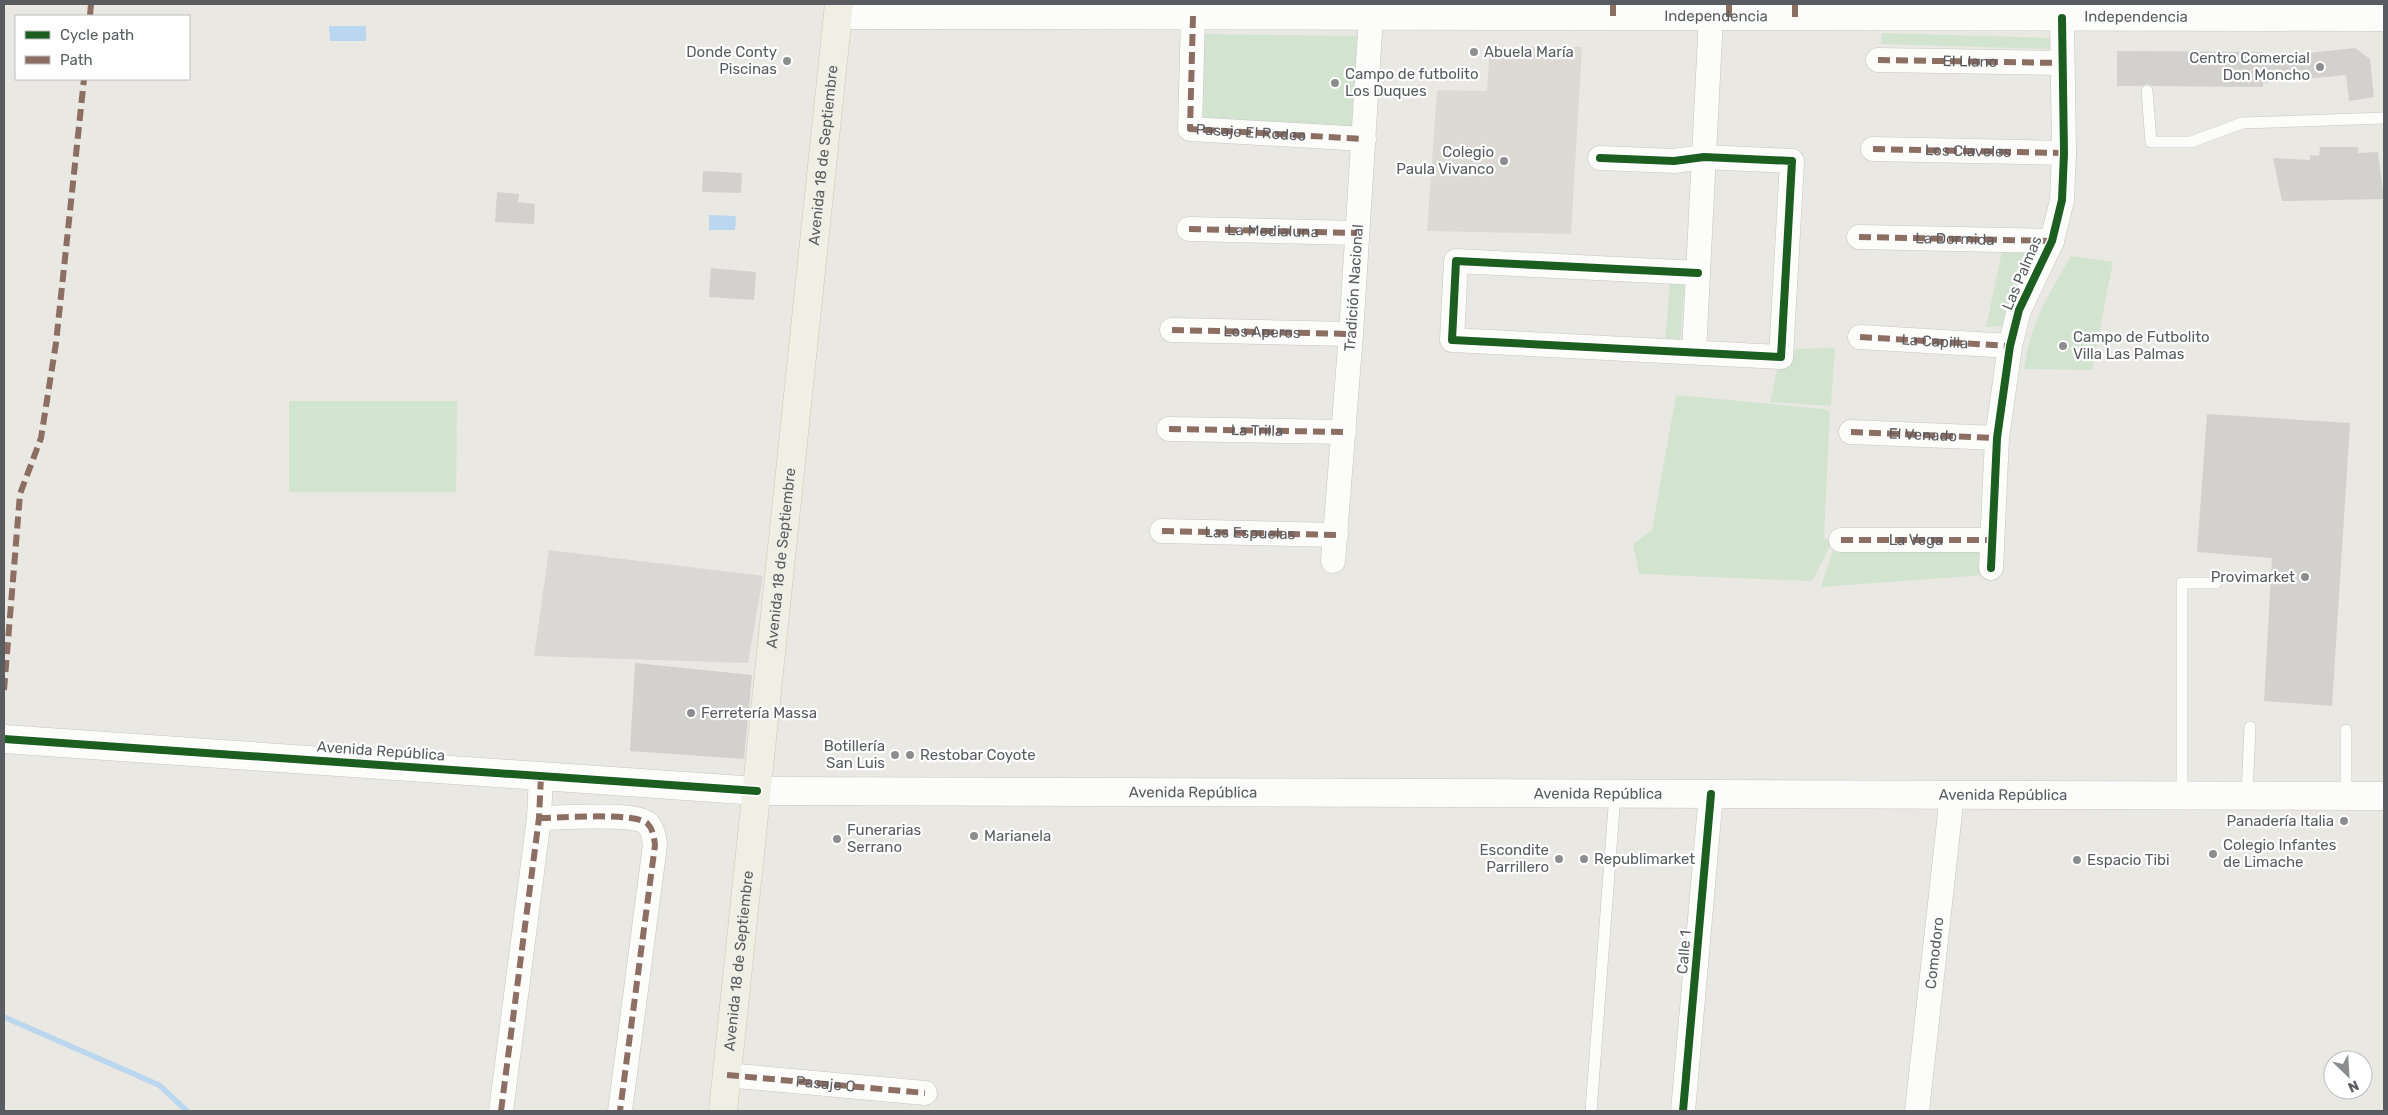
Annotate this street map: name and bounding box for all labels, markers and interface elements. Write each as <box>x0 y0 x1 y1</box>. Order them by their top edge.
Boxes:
street label: Independencia <box>1664 7 1768 25</box>
street label: Independencia <box>2084 8 2188 26</box>
legend <box>15 15 190 80</box>
text: Cycle path <box>60 26 134 44</box>
place label: Donde Conty Piscinas <box>686 43 777 78</box>
place label: Abuela María <box>1484 43 1574 61</box>
marker: Abuela María <box>1468 46 1480 58</box>
place label: Centro Comercial Don Moncho <box>2189 49 2310 84</box>
text: Path <box>60 51 93 69</box>
street label: El Llano <box>1943 52 1997 71</box>
marker: Donde Conty Piscinas <box>781 55 793 67</box>
marker: Centro Comercial Don Moncho <box>2314 61 2326 73</box>
street label: Avenida 18 de Septiembre <box>805 64 842 246</box>
place label: Campo de futbolito Los Duques <box>1345 65 1479 100</box>
marker: Campo de futbolito Los Duques <box>1329 77 1341 89</box>
street label: Pasaje El Rodeo <box>1195 120 1307 145</box>
street label: Los Claveles <box>1925 141 2012 161</box>
place label: Colegio Paula Vivanco <box>1396 143 1494 178</box>
marker: Colegio Paula Vivanco <box>1498 155 1510 167</box>
street label: La Medialuna <box>1227 221 1319 241</box>
street label: Tradición Nacional <box>1341 224 1367 352</box>
street label: La Dormida <box>1915 229 1995 249</box>
street label: Las Palmas <box>1998 233 2046 313</box>
street label: Los Aperos <box>1223 322 1301 342</box>
place label: Campo de Futbolito Villa Las Palmas <box>2073 328 2210 363</box>
street label: La Capilla <box>1901 331 1969 352</box>
marker: Campo de Futbolito Villa Las Palmas <box>2057 340 2069 352</box>
street label: La Trilla <box>1231 421 1283 440</box>
street label: El Venado <box>1888 425 1957 445</box>
street label: Avenida 18 de Septiembre <box>763 467 799 649</box>
street label: Las Espuelas <box>1204 523 1296 543</box>
street label: La Vega <box>1889 531 1943 549</box>
place label: Provimarket <box>2211 568 2295 586</box>
marker: Provimarket <box>2299 571 2311 583</box>
place label: Ferretería Massa <box>701 704 817 722</box>
marker: Ferretería Massa <box>685 707 697 719</box>
place label: Botillería San Luis <box>824 737 885 772</box>
street label: Avenida República <box>316 738 446 764</box>
place label: Restobar Coyote <box>920 746 1036 764</box>
marker: Botillería San Luis <box>889 749 901 761</box>
marker: Restobar Coyote <box>904 749 916 761</box>
street label: Avenida República <box>1129 783 1257 802</box>
street label: Avenida República <box>1534 784 1662 803</box>
street label: Avenida República <box>1939 786 2067 804</box>
place label: Panadería Italia <box>2226 812 2334 830</box>
marker: Panadería Italia <box>2338 815 2350 827</box>
place label: Funerarias Serrano <box>847 821 922 856</box>
place label: Marianela <box>984 827 1051 845</box>
marker: Marianela <box>968 830 980 842</box>
marker: Funerarias Serrano <box>831 833 843 845</box>
place label: Colegio Infantes de Limache <box>2223 836 2337 871</box>
place label: Escondite Parrillero <box>1479 841 1549 876</box>
marker: Colegio Infantes de Limache <box>2207 848 2219 860</box>
place label: Republimarket <box>1594 850 1695 868</box>
place label: Espacio Tibi <box>2087 851 2170 869</box>
marker: Escondite Parrillero <box>1553 853 1565 865</box>
marker: Republimarket <box>1578 853 1590 865</box>
marker: Espacio Tibi <box>2071 854 2083 866</box>
street label: Avenida 18 de Septiembre <box>720 870 757 1052</box>
street label: Comodoro <box>1922 916 1947 990</box>
street label: Calle 1 <box>1673 929 1695 975</box>
north arrow <box>2323 1050 2373 1100</box>
street label: Pasaje C <box>795 1072 856 1096</box>
text: N <box>2345 1076 2361 1096</box>

